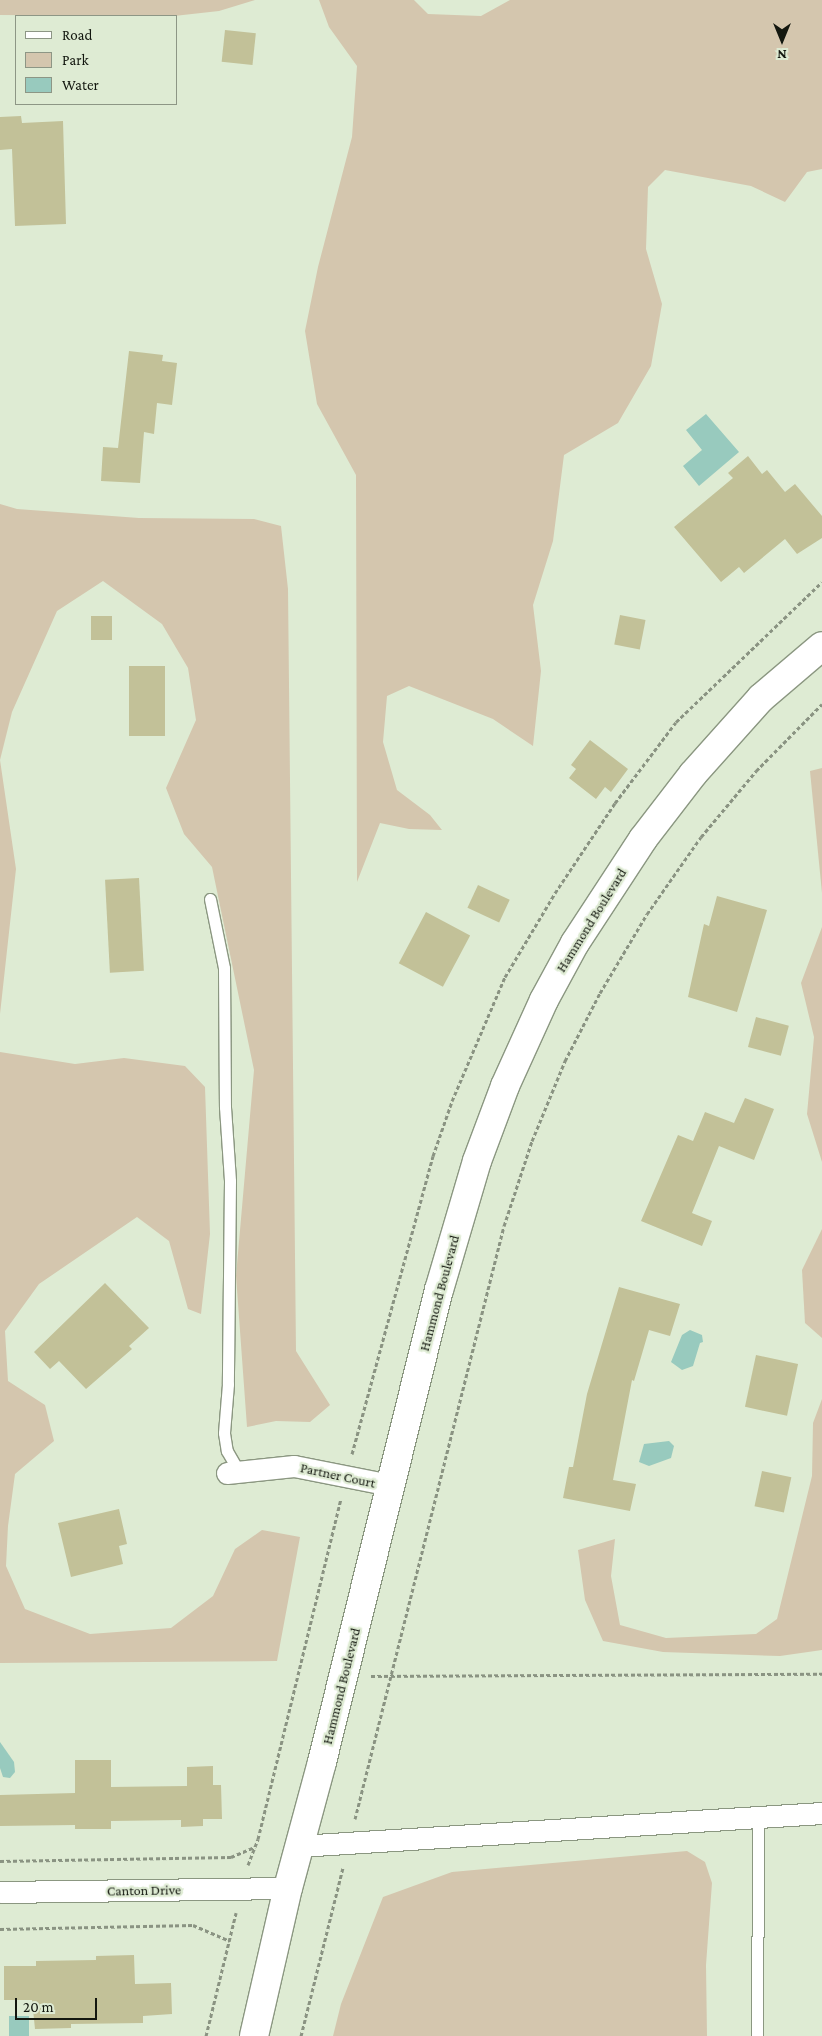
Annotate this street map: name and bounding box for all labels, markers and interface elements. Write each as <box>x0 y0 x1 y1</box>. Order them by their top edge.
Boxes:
legend <box>15 15 178 105</box>
north arrow <box>757 15 807 65</box>
text: Road <box>62 27 92 43</box>
text: N <box>777 47 787 63</box>
text: Park <box>62 52 89 68</box>
text: Water <box>62 77 99 93</box>
street label: Hammond Boulevard <box>552 865 630 975</box>
street label: Hammond Boulevard <box>415 1233 463 1353</box>
street label: Partner Court <box>299 1459 377 1491</box>
street label: Hammond Boulevard <box>318 1626 364 1746</box>
street label: Canton Drive <box>107 1881 181 1899</box>
scale bar <box>18 1988 100 2020</box>
text: 20 m <box>23 1999 54 2015</box>

